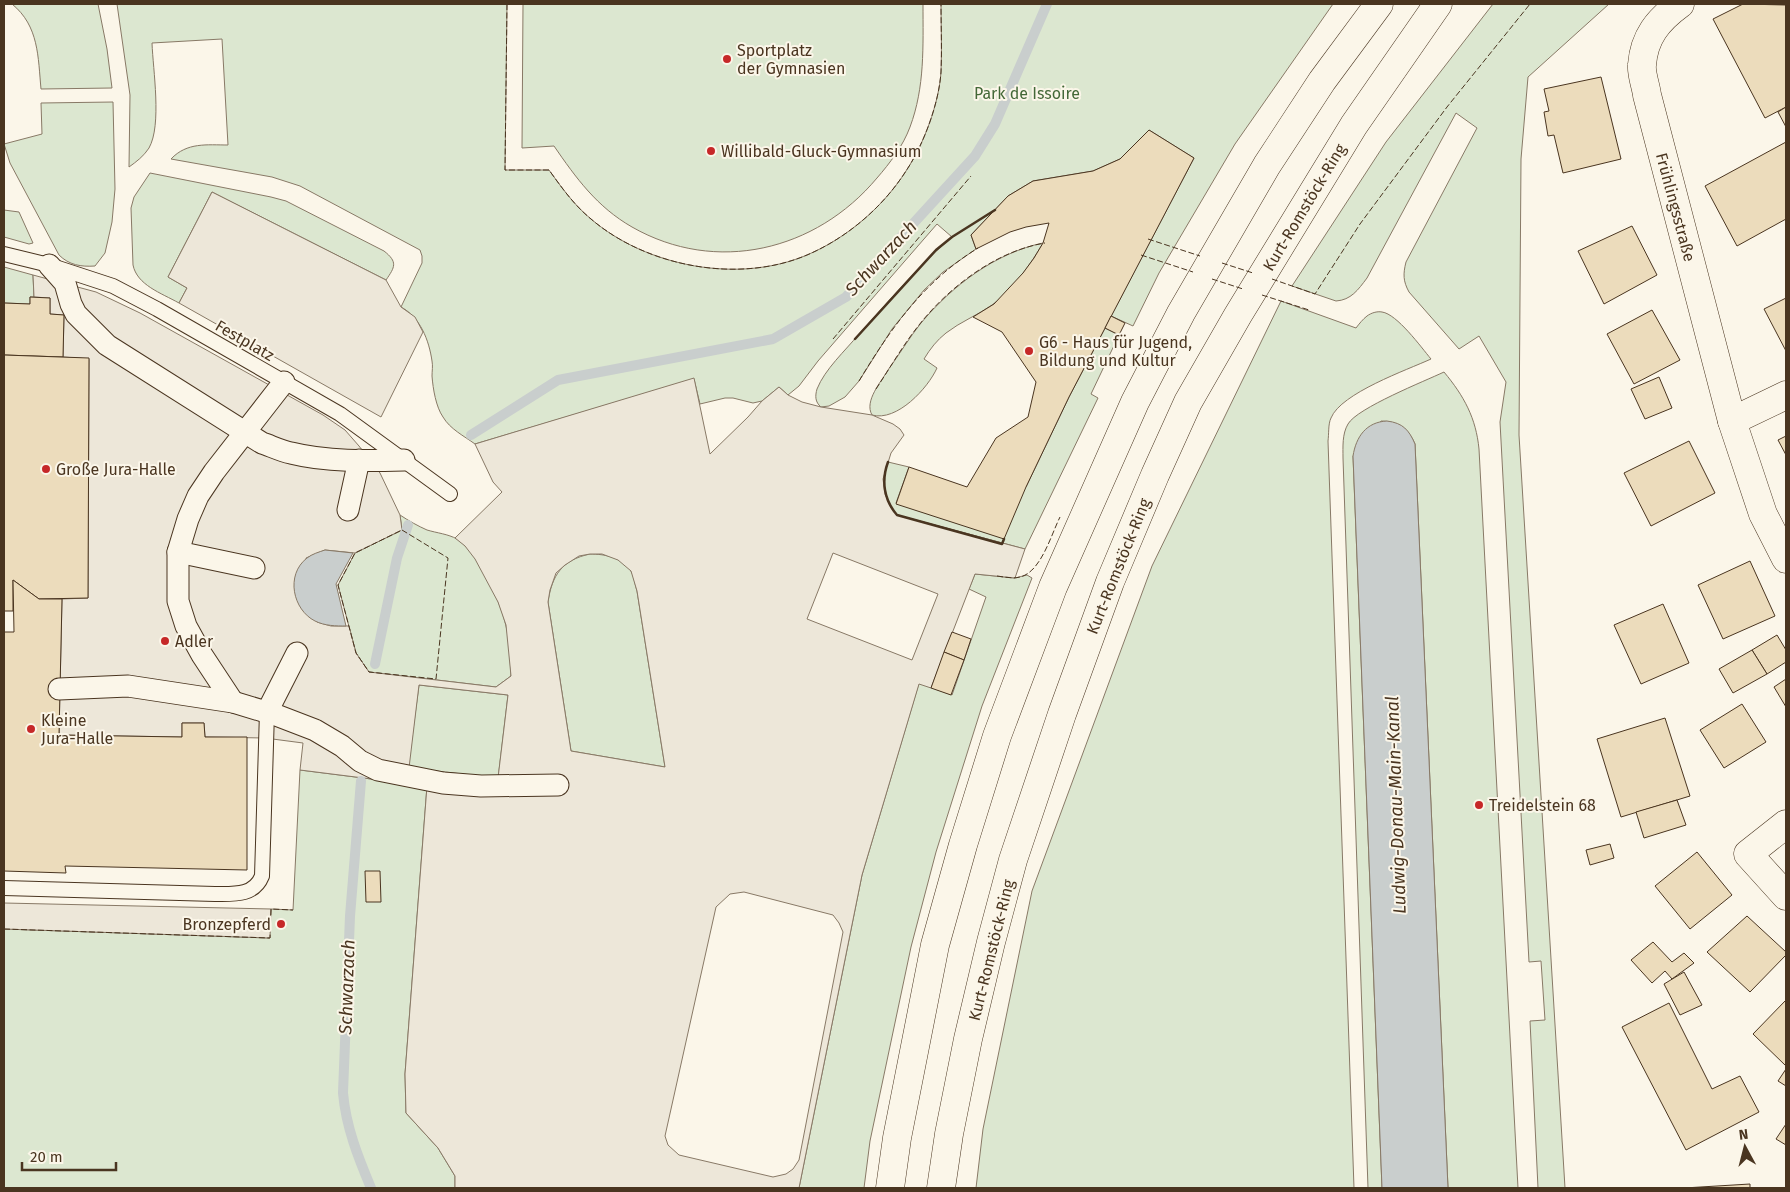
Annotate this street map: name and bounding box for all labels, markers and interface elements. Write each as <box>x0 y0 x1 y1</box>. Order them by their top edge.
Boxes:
place label: Sportplatz der Gymnasien <box>737 41 845 78</box>
marker: Sportplatz der Gymnasien <box>721 53 733 65</box>
park label: Park de Issoire <box>974 84 1080 103</box>
street label: Kurt-Romstöck-Ring <box>1259 140 1350 274</box>
place label: Willibald-Gluck-Gymnasium <box>721 142 922 161</box>
marker: Willibald-Gluck-Gymnasium <box>705 145 717 157</box>
street label: Frühlingsstraße <box>1652 151 1699 264</box>
water label: Schwarzach <box>840 216 922 301</box>
street label: Festplatz <box>212 316 278 365</box>
place label: G6 - Haus für Jugend, Bildung und Kultur <box>1039 333 1192 370</box>
marker: G6 - Haus für Jugend, Bildung und Kultur <box>1023 345 1035 357</box>
place label: Große Jura-Halle <box>56 460 176 479</box>
marker: Große Jura-Halle <box>40 463 52 475</box>
street label: Kurt-Romstöck-Ring <box>1083 495 1155 637</box>
place label: Adler <box>175 632 214 651</box>
marker: Adler <box>159 635 171 647</box>
water label: Ludwig-Donau-Main-Kanal <box>1381 696 1411 914</box>
place label: Kleine Jura-Halle <box>41 711 113 748</box>
marker: Kleine Jura-Halle <box>25 723 37 735</box>
place label: Treidelstein 68 <box>1489 796 1596 815</box>
marker: Treidelstein 68 <box>1473 799 1485 811</box>
street label: Kurt-Romstöck-Ring <box>965 877 1018 1023</box>
place label: Bronzepferd <box>183 915 271 934</box>
marker: Bronzepferd <box>275 918 287 930</box>
water label: Schwarzach <box>334 939 360 1036</box>
north arrow <box>1720 1122 1770 1172</box>
text: N <box>1738 1126 1749 1144</box>
scale bar <box>22 1140 116 1172</box>
text: 20 m <box>30 1148 63 1166</box>

